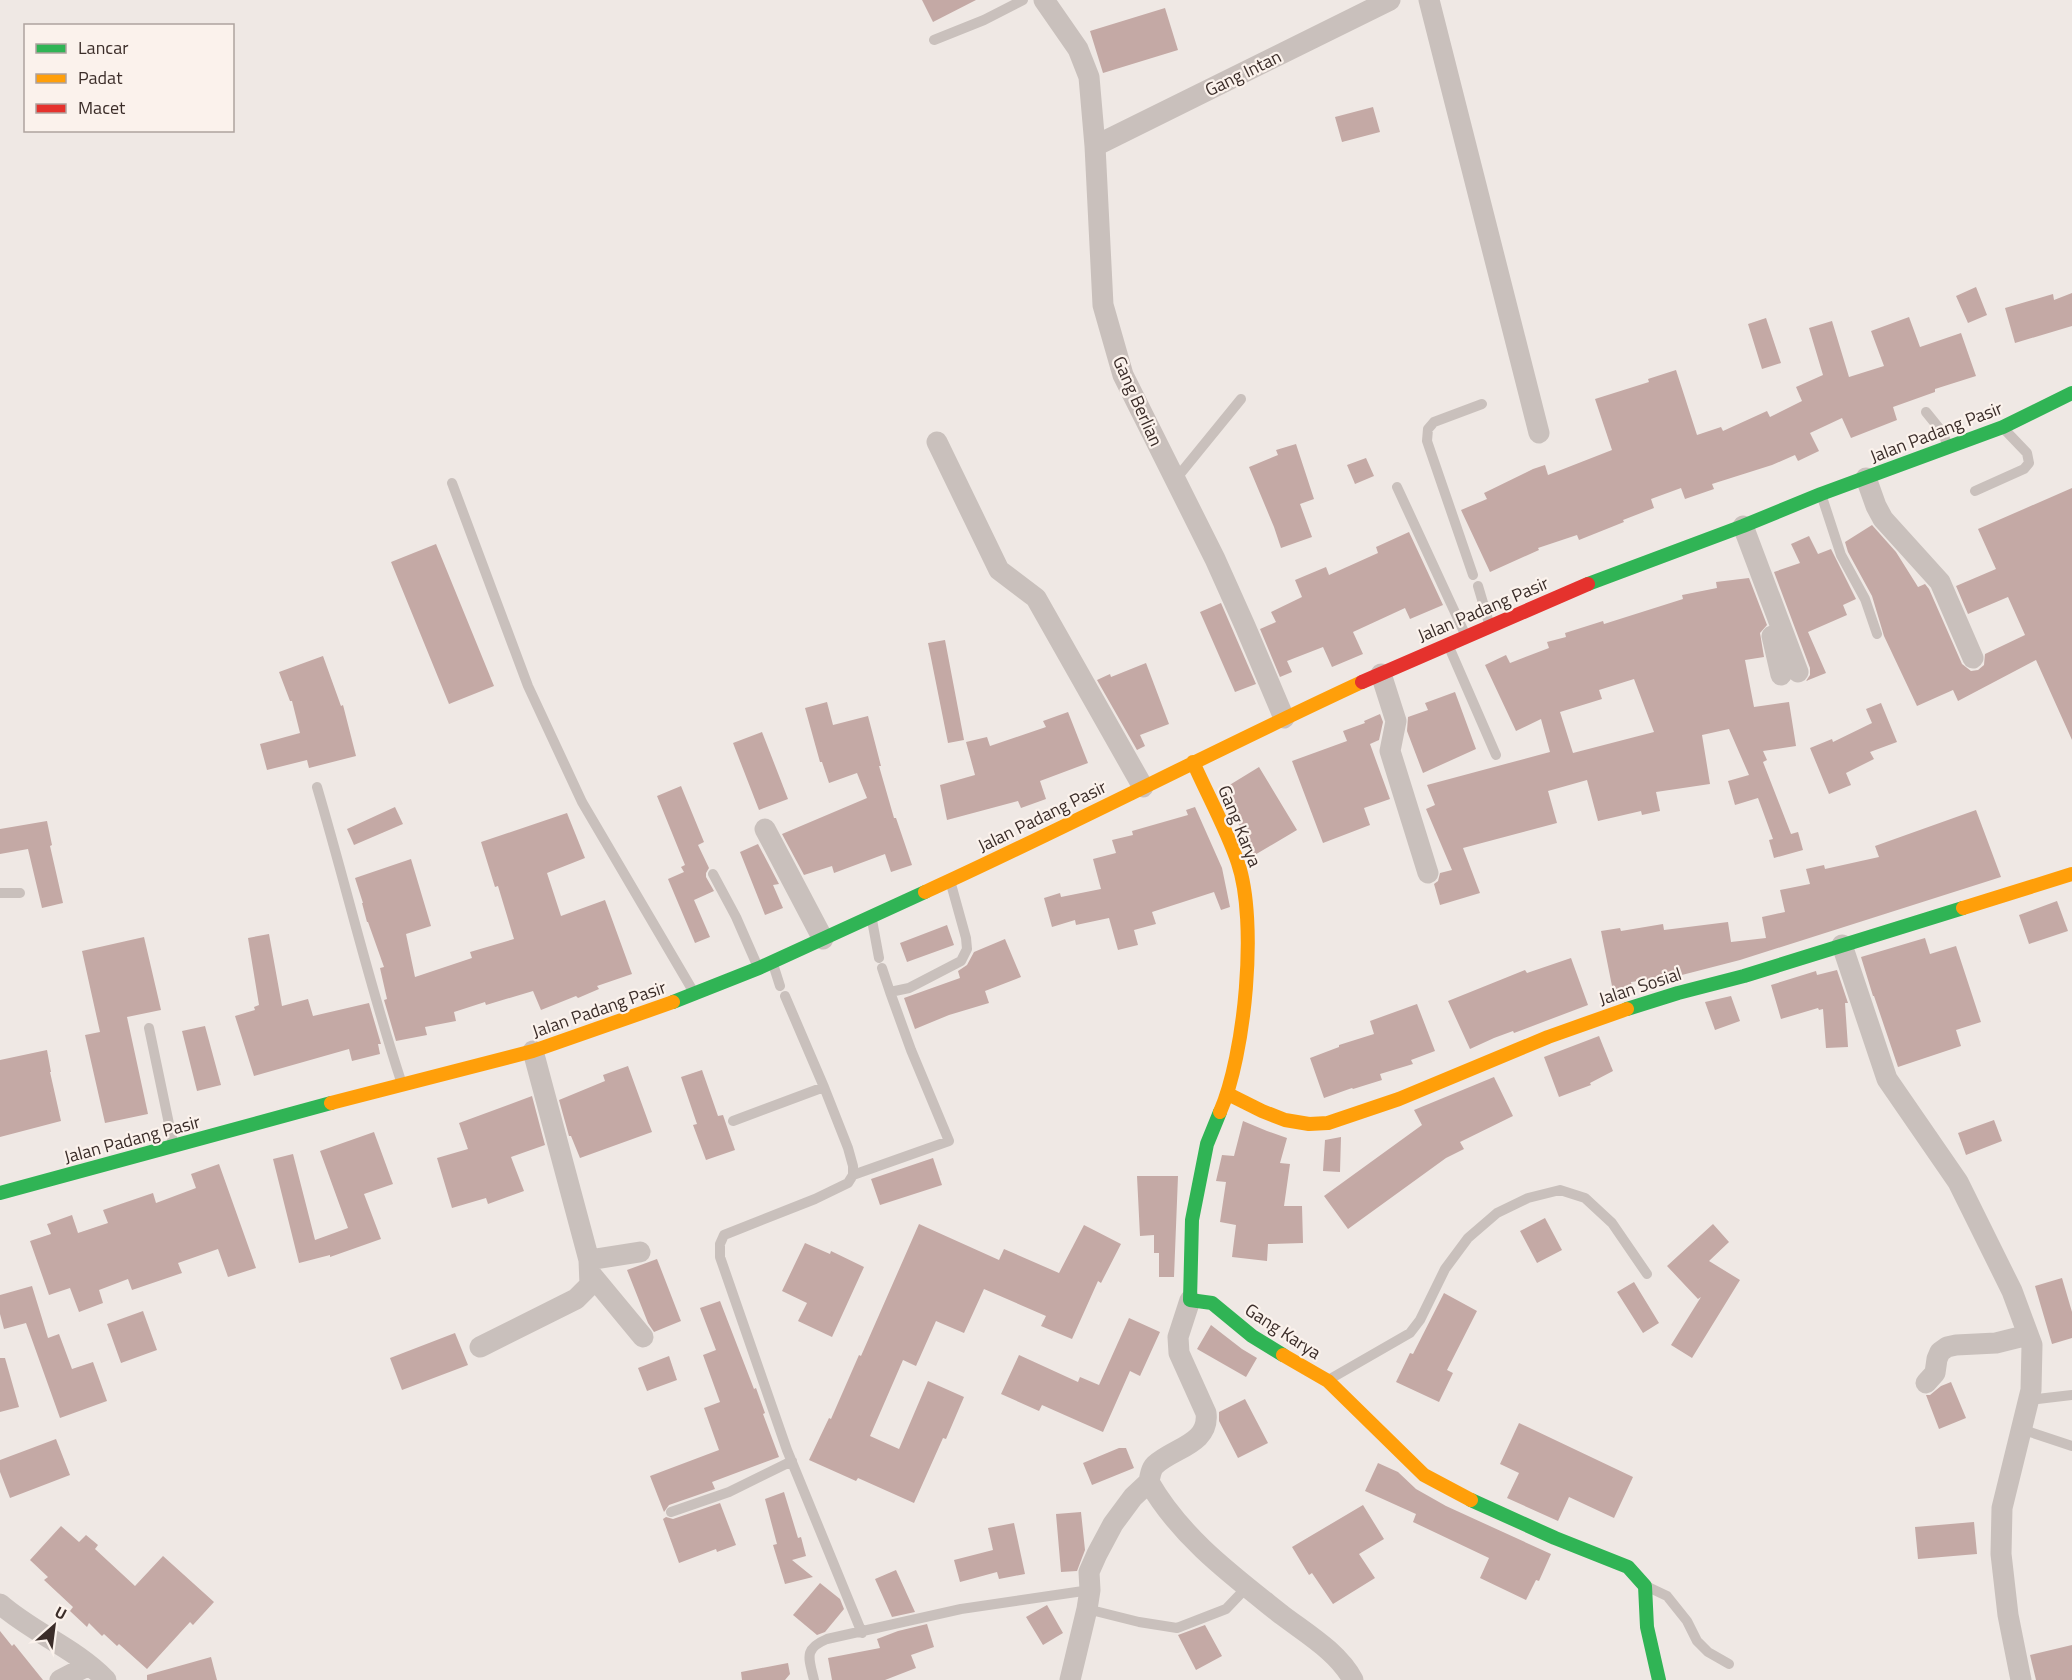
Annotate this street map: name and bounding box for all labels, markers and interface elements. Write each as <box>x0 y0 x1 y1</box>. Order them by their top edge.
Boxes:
legend <box>24 24 234 132</box>
text: Lancar <box>78 34 128 61</box>
street label: Gang Intan <box>1200 43 1286 103</box>
text: Padat <box>78 64 123 91</box>
text: Macet <box>78 94 126 121</box>
street label: Gang Berlian <box>1106 352 1170 450</box>
street label: Jalan Padang Pasir <box>1866 394 2006 470</box>
street label: Jalan Padang Pasir <box>1413 569 1553 649</box>
street label: Jalan Padang Pasir <box>973 773 1111 859</box>
street label: Gang Karya <box>1211 781 1269 871</box>
street label: Jalan Sosial <box>1595 960 1685 1012</box>
street label: Jalan Padang Pasir <box>528 973 670 1045</box>
street label: Jalan Padang Pasir <box>61 1108 203 1170</box>
street label: Gang Karya <box>1240 1296 1326 1366</box>
north arrow <box>24 1596 84 1656</box>
text: U <box>51 1600 71 1626</box>

